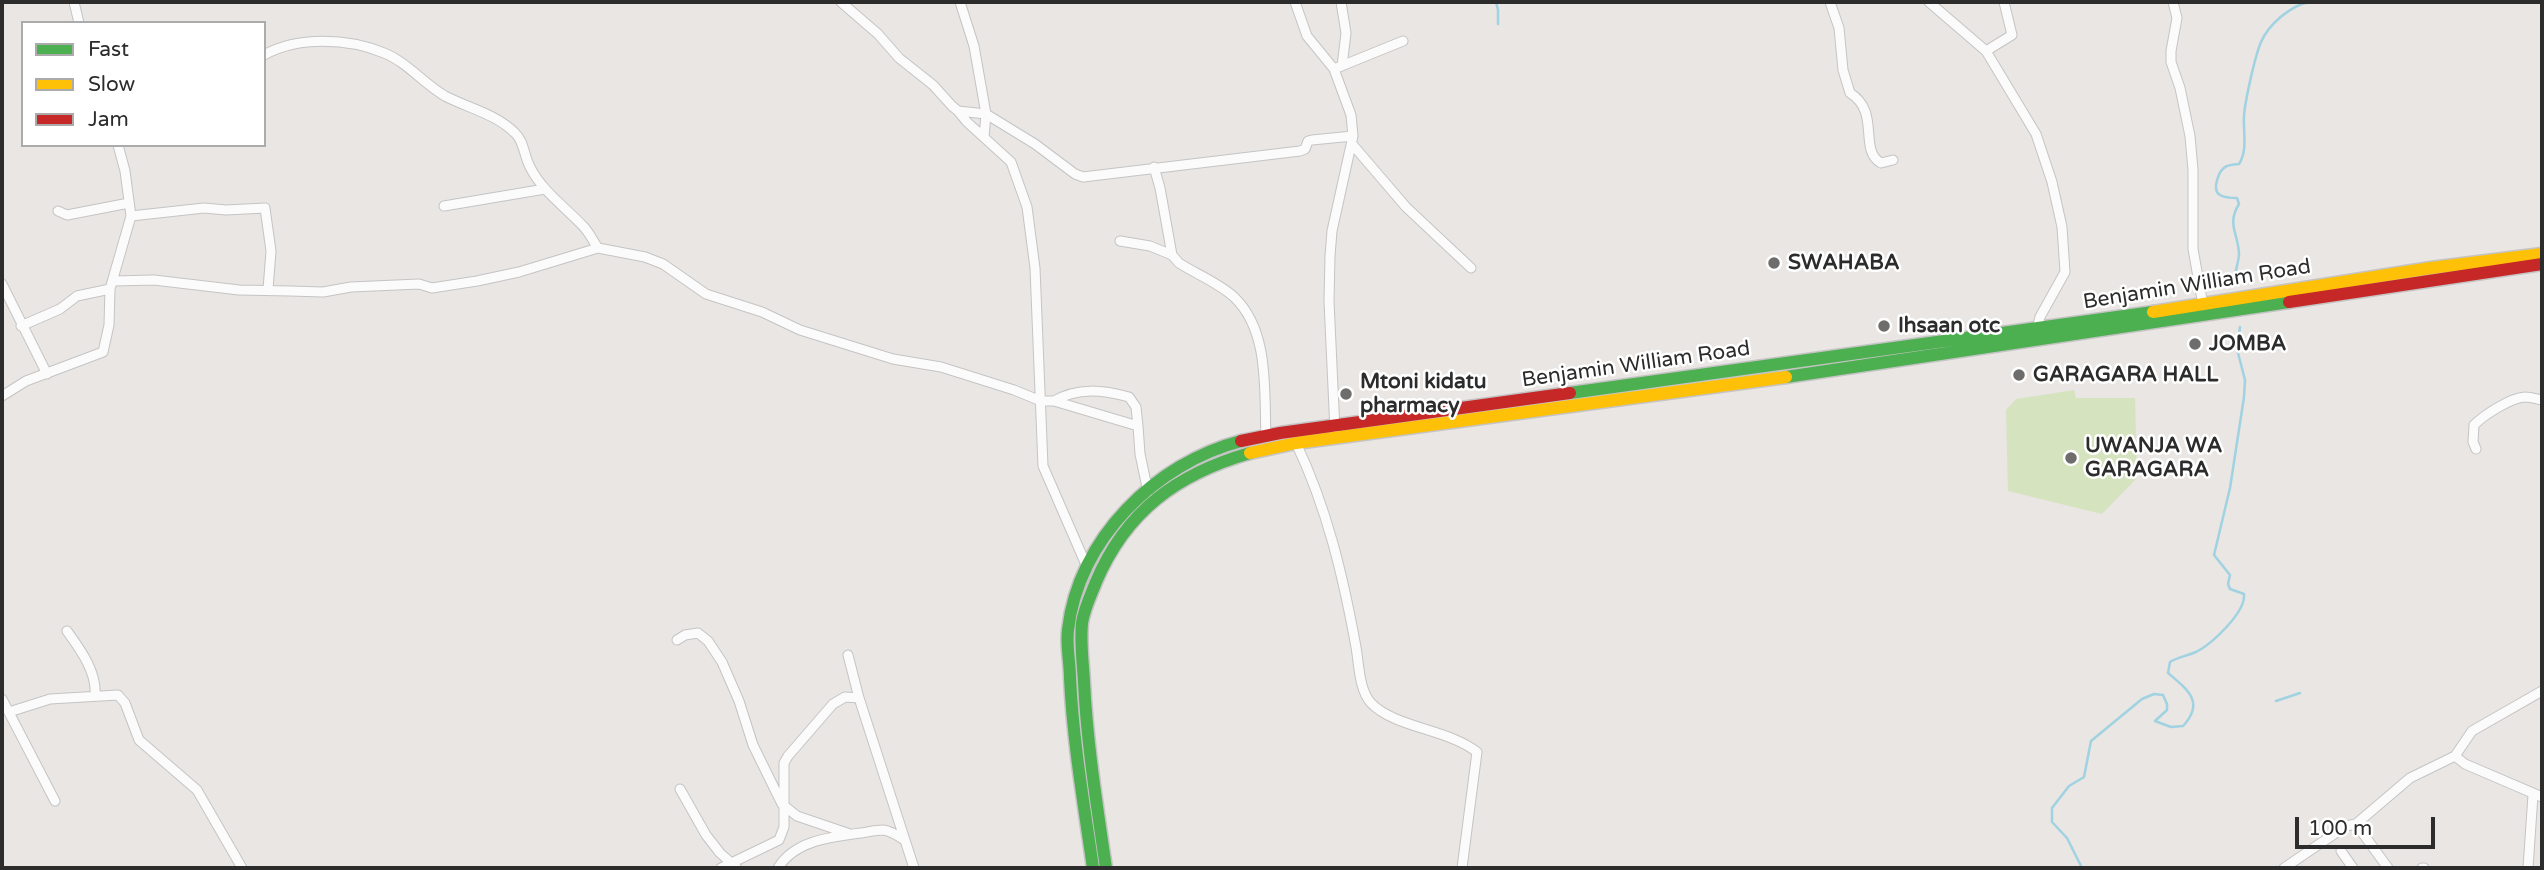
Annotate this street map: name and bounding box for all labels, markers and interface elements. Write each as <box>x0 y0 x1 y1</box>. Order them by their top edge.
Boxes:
legend <box>21 21 266 147</box>
text: Fast <box>88 37 129 62</box>
text: Slow <box>88 72 135 97</box>
text: Jam <box>88 107 129 132</box>
place label: SWAHABA <box>1788 250 1900 276</box>
marker: SWAHABA <box>1766 255 1782 271</box>
street label: Benjamin William Road <box>2081 255 2313 315</box>
place label: Ihsaan otc <box>1898 313 2000 339</box>
marker: Ihsaan otc <box>1876 318 1892 334</box>
place label: JOMBA <box>2209 331 2286 357</box>
street label: Benjamin William Road <box>1520 336 1752 394</box>
marker: JOMBA <box>2187 336 2203 352</box>
place label: GARAGARA HALL <box>2033 362 2218 388</box>
marker: GARAGARA HALL <box>2011 367 2027 383</box>
place label: Mtoni kidatu pharmacy <box>1360 369 1486 419</box>
marker: Mtoni kidatu pharmacy <box>1338 386 1354 402</box>
place label: UWANJA WA GARAGARA <box>2085 433 2222 483</box>
marker: UWANJA WA GARAGARA <box>2063 450 2079 466</box>
scale bar <box>2299 804 2439 848</box>
text: 100 m <box>2308 816 2372 841</box>

